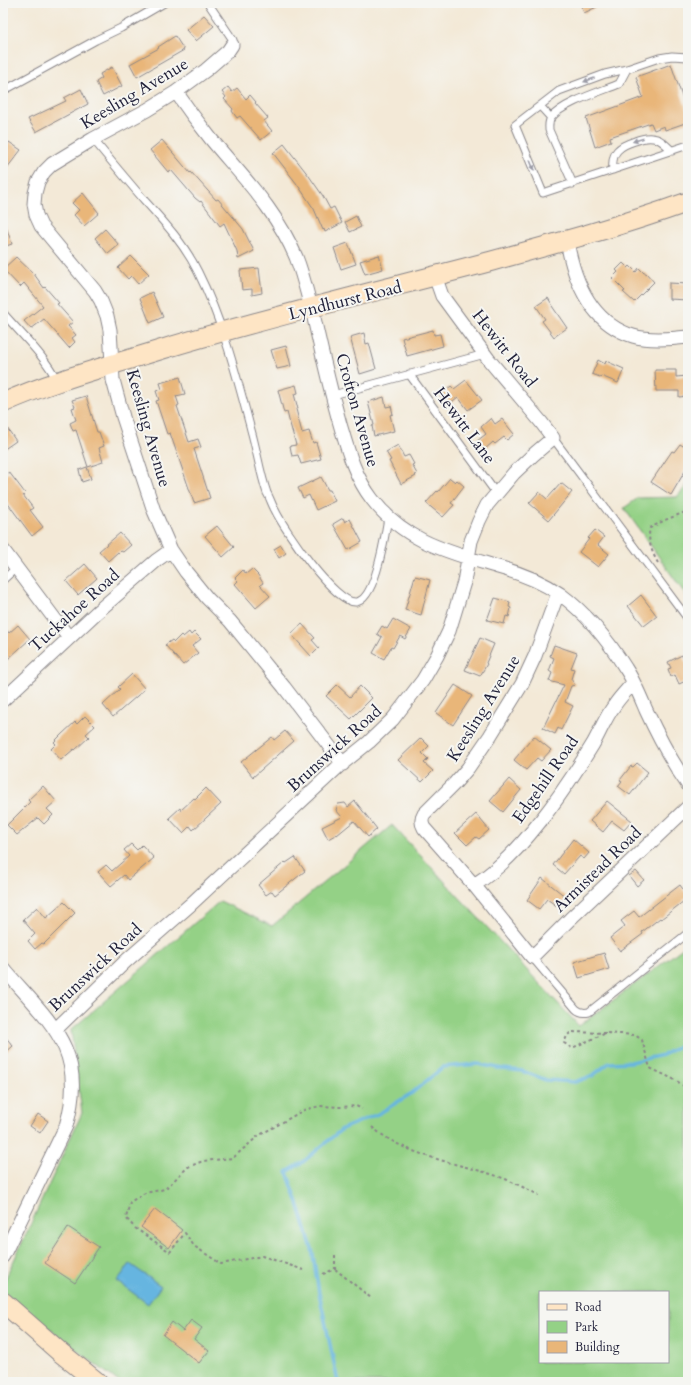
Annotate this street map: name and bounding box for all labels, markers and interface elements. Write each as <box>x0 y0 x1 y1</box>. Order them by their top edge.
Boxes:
street label: Keesling Avenue <box>76 52 192 135</box>
one-way arrow <box>583 77 595 83</box>
one-way arrow <box>631 137 643 143</box>
one-way arrow <box>529 159 535 171</box>
street label: Lyndhurst Road <box>286 275 404 326</box>
street label: Hewitt Road <box>467 305 542 392</box>
street label: Crofton Avenue <box>330 351 385 470</box>
street label: Keesling Avenue <box>121 366 176 490</box>
street label: Hewitt Lane <box>428 382 501 468</box>
street label: Tuckahoe Road <box>24 564 124 657</box>
street label: Keesling Avenue <box>441 651 525 766</box>
street label: Brunswick Road <box>282 700 386 797</box>
street label: Edgehill Road <box>507 731 584 827</box>
street label: Armistead Road <box>548 821 647 917</box>
street label: Brunswick Road <box>44 918 147 1017</box>
legend <box>539 1291 669 1363</box>
text: Road <box>575 1299 602 1315</box>
text: Park <box>575 1319 599 1335</box>
text: Building <box>575 1339 620 1355</box>

